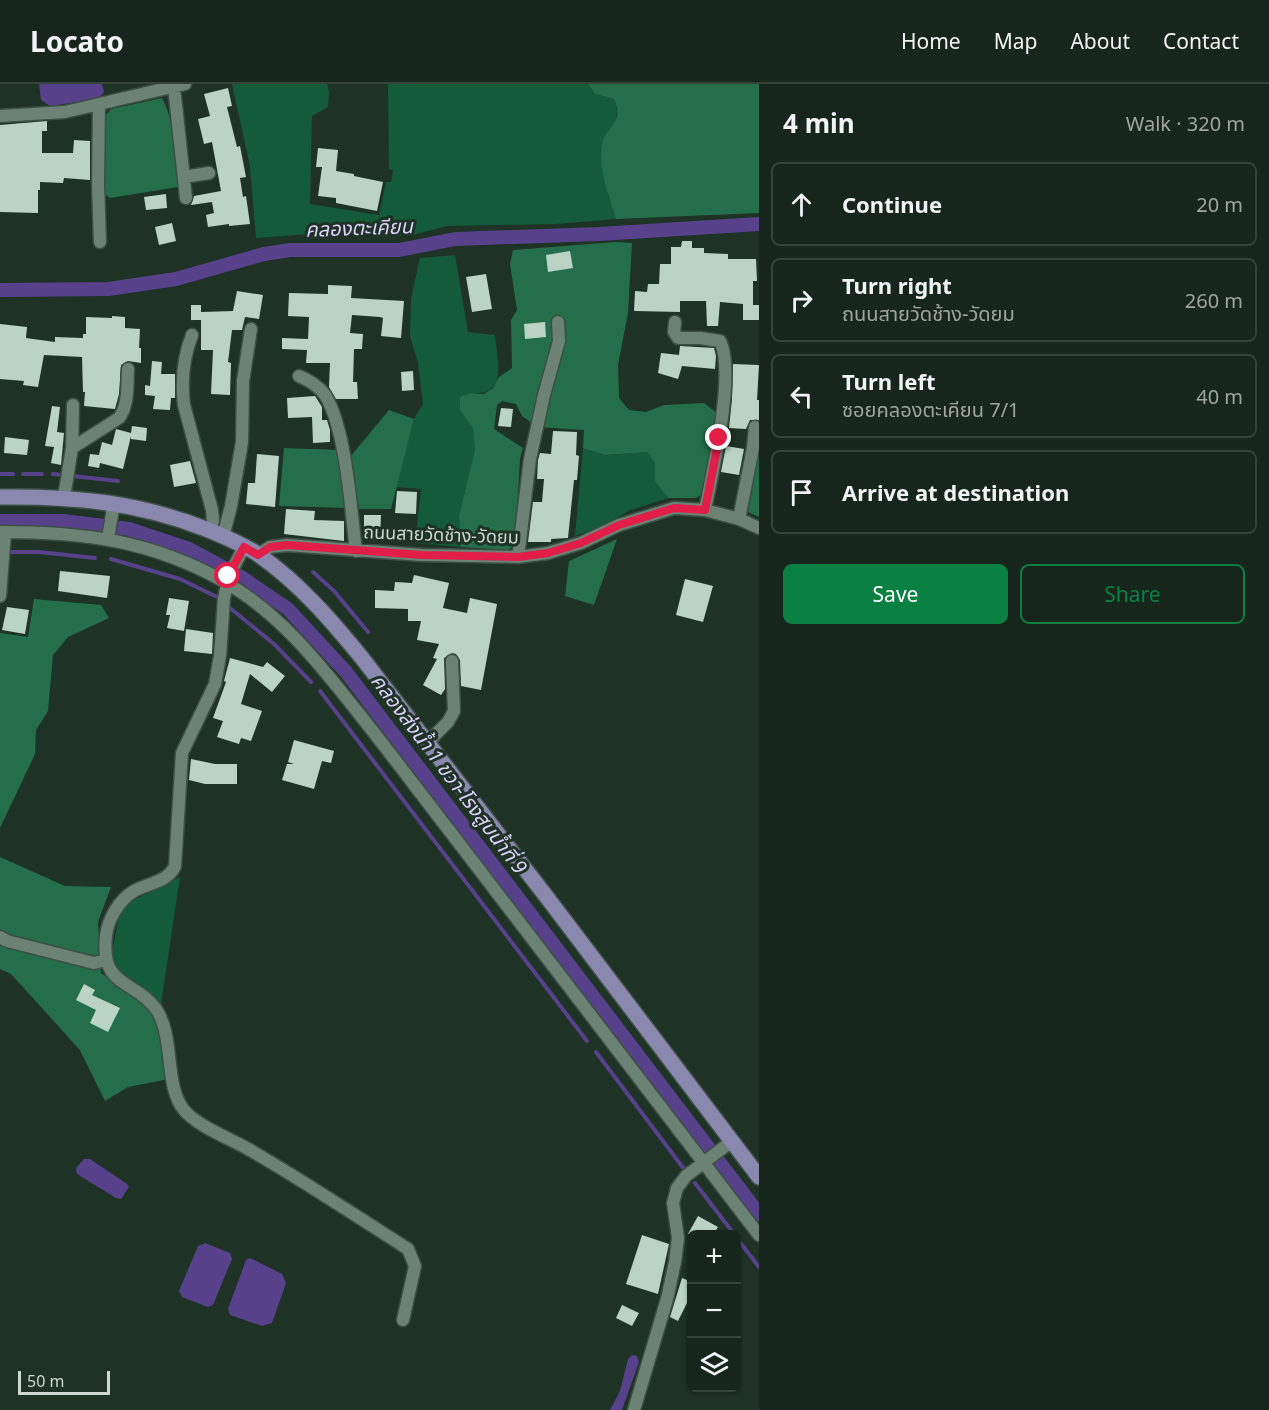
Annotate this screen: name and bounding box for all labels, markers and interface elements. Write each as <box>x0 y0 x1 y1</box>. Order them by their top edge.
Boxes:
text: Locato <box>30 22 124 60</box>
text: Home <box>901 27 961 55</box>
text: Map <box>994 27 1037 55</box>
text: About <box>1070 27 1130 55</box>
text: Contact <box>1163 27 1239 55</box>
text: 4 min <box>783 105 855 141</box>
text: Walk · 320 m <box>1126 110 1245 137</box>
icon: ahead <box>785 188 818 221</box>
text: Continue <box>842 189 942 219</box>
text: 20 m <box>1196 191 1243 218</box>
water label: คลองตะเคียน <box>305 212 415 243</box>
text: Turn right <box>842 270 952 300</box>
icon: right <box>785 284 818 317</box>
text: 260 m <box>1185 287 1243 314</box>
text: ถนนสายวัดช้าง-วัดยม <box>842 300 1015 327</box>
text: Turn left <box>842 366 936 396</box>
icon: left <box>785 380 818 413</box>
text: 40 m <box>1196 383 1243 410</box>
text: ซอยคลองตะเคียน 7/1 <box>842 396 1020 423</box>
route end <box>705 424 731 450</box>
icon: arrive <box>785 476 818 509</box>
text: Arrive at destination <box>842 477 1069 507</box>
street label: ถนนสายวัดช้าง-วัดยม <box>363 519 519 549</box>
route start <box>214 562 240 588</box>
button: Save <box>783 564 1008 624</box>
button: Share <box>1020 564 1245 624</box>
water label: คลองส่งน้ำ 1 ขวา-โรงสูบน้ำที่ 9 <box>365 668 534 879</box>
map controls <box>687 1230 741 1392</box>
button: + <box>687 1230 741 1284</box>
button: − <box>687 1284 741 1338</box>
button: layers <box>687 1338 741 1392</box>
scale bar <box>18 1368 110 1396</box>
text: 50 m <box>27 1370 64 1392</box>

